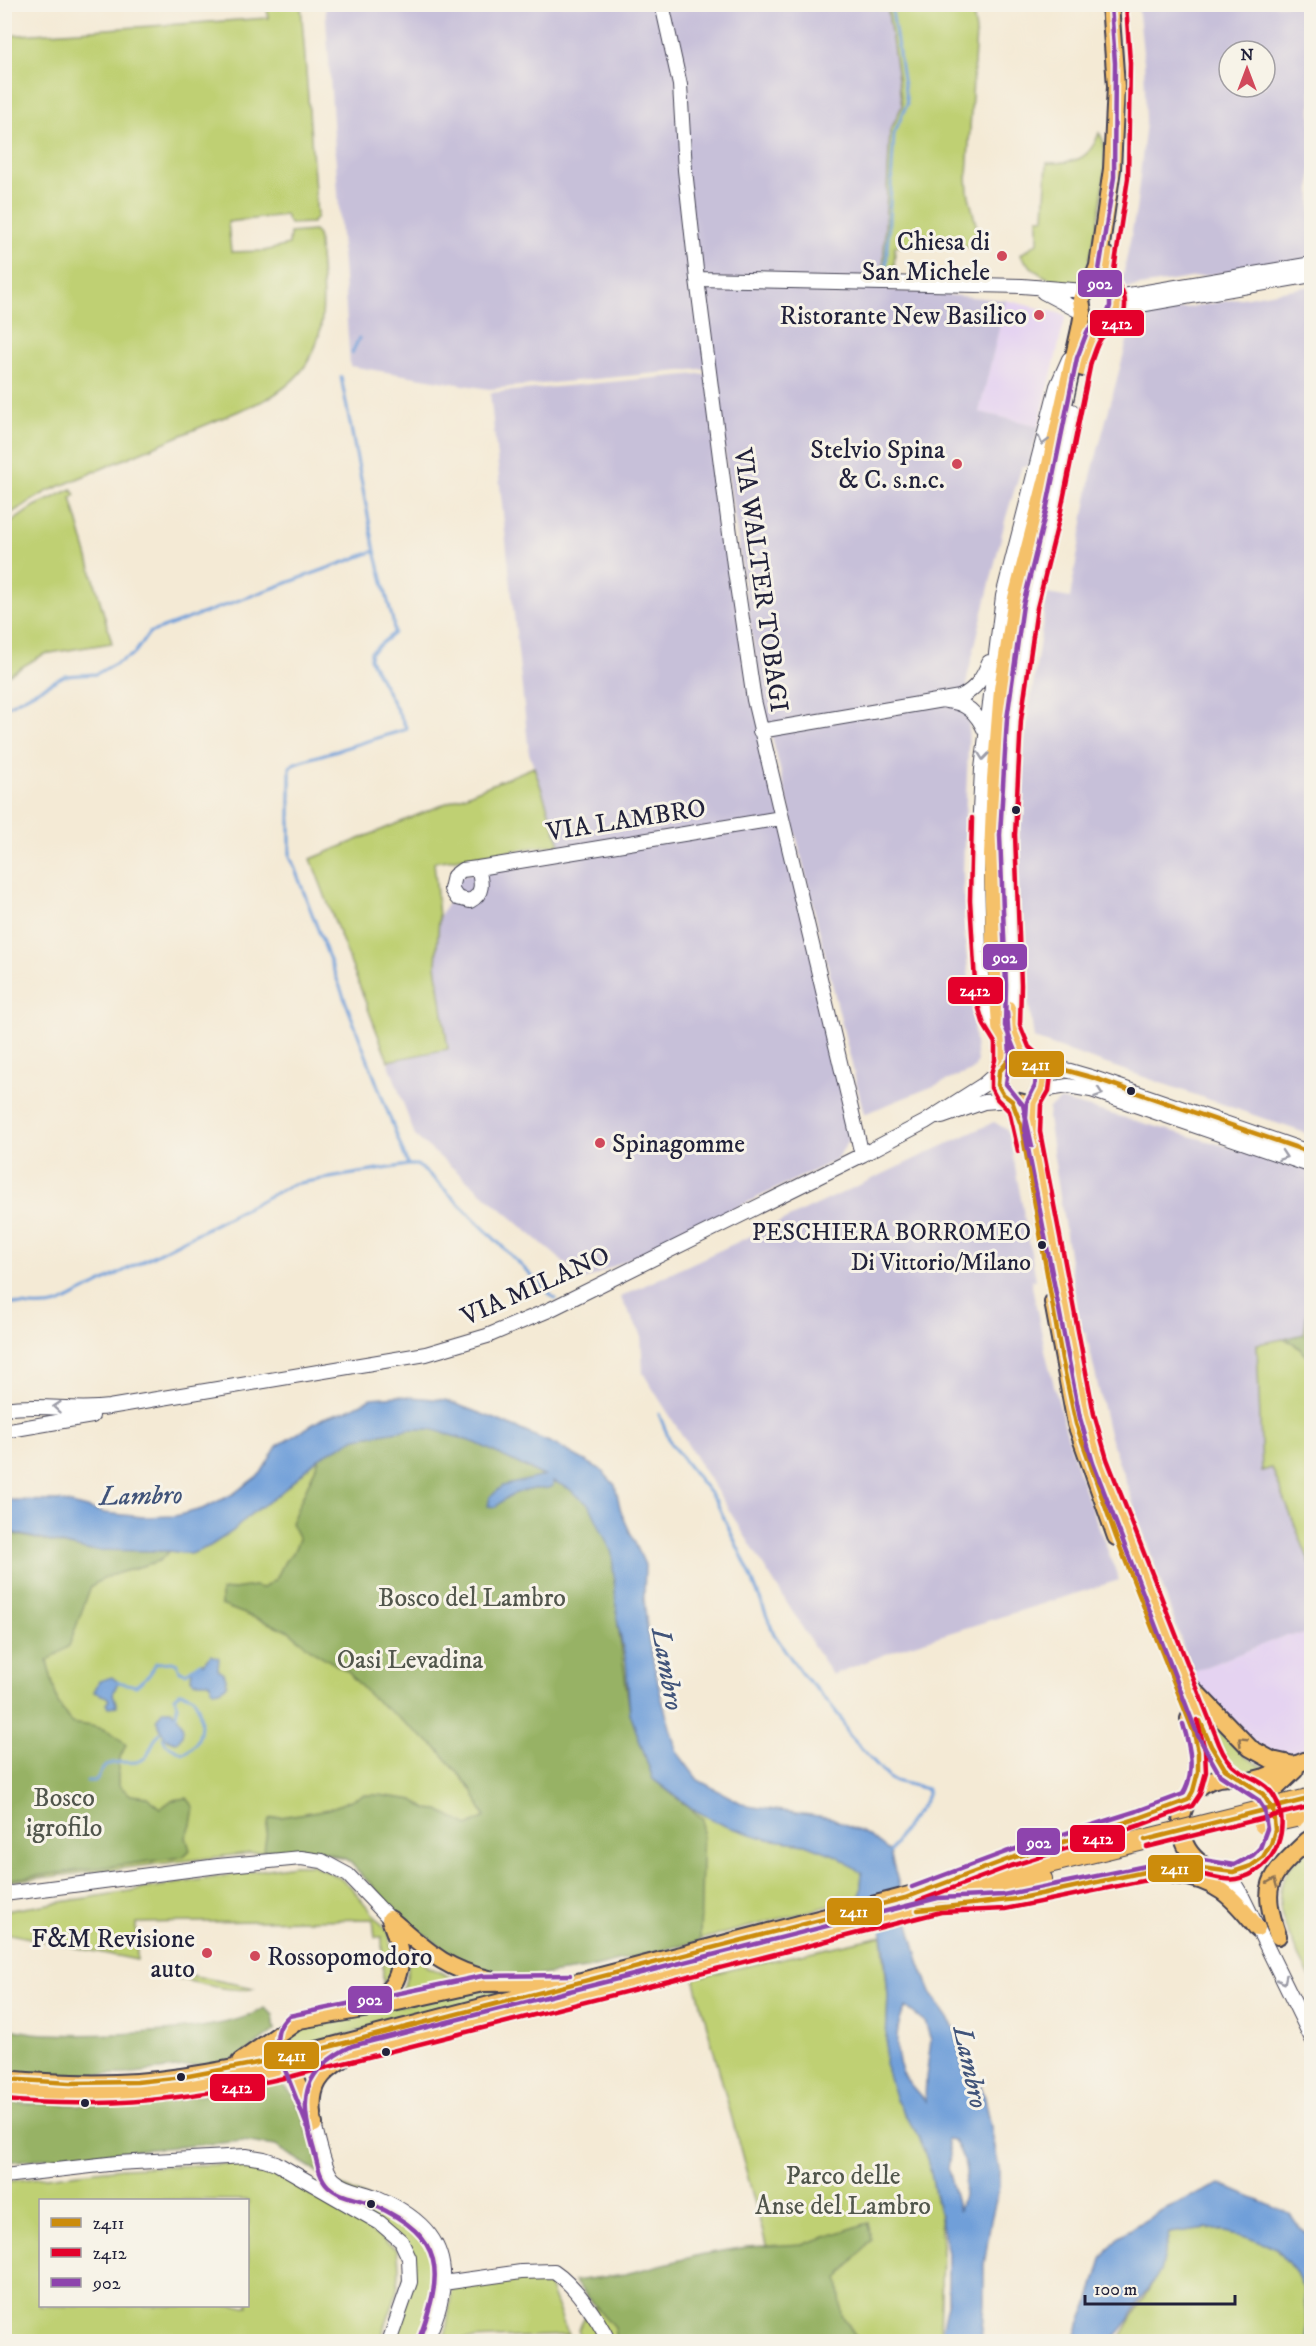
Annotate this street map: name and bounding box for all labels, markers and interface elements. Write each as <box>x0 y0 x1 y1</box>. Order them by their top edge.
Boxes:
north arrow <box>1217 39 1277 99</box>
text: N <box>1240 45 1254 65</box>
place label: Chiesa di San Michele <box>862 226 990 289</box>
marker: Chiesa di San Michele <box>995 249 1009 263</box>
line badge: 902 <box>1077 269 1123 298</box>
text: 902 <box>1087 274 1113 294</box>
place label: Ristorante New Basilico <box>780 300 1027 333</box>
marker: Ristorante New Basilico <box>1032 308 1046 322</box>
line badge: z412 <box>1089 309 1145 337</box>
text: z412 <box>1102 314 1133 334</box>
place label: Stelvio Spina & C. s.n.c. <box>810 434 945 497</box>
one-way arrow <box>1037 436 1050 446</box>
street label: VIA WALTER TOBAGI <box>726 445 795 714</box>
marker: Stelvio Spina & C. s.n.c. <box>950 457 964 471</box>
one-way arrow <box>977 751 990 760</box>
street label: VIA LAMBRO <box>543 792 708 849</box>
unlabelled marker <box>1010 804 1022 816</box>
line badge: 902 <box>982 943 1028 971</box>
text: 902 <box>992 948 1018 968</box>
line badge: z412 <box>947 976 1004 1005</box>
text: z412 <box>960 981 991 1001</box>
line badge: z411 <box>1008 1050 1065 1078</box>
text: z411 <box>1022 1055 1050 1075</box>
unlabelled marker <box>1125 1085 1137 1097</box>
one-way arrow <box>1093 1086 1104 1099</box>
place label: Spinagomme <box>612 1128 745 1161</box>
marker: Spinagomme <box>593 1136 607 1150</box>
one-way arrow <box>1277 1149 1288 1162</box>
place label: PESCHIERA BORROMEO Di Vittorio/Milano <box>752 1218 1031 1278</box>
street label: VIA MILANO <box>455 1239 615 1334</box>
marker: PESCHIERA BORROMEO Di Vittorio/Milano <box>1036 1239 1048 1251</box>
one-way arrow <box>52 1401 61 1414</box>
water label: Lambro <box>97 1478 183 1514</box>
park label: Bosco del Lambro <box>378 1582 566 1615</box>
water label: Lambro <box>643 1623 691 1713</box>
park label: Oasi Levadina <box>337 1644 483 1677</box>
one-way arrow <box>1239 1737 1249 1748</box>
park label: Bosco igrofilo <box>26 1782 102 1845</box>
line badge: z412 <box>1069 1824 1126 1853</box>
line badge: 902 <box>1016 1827 1061 1856</box>
text: z412 <box>1083 1829 1114 1849</box>
text: 902 <box>1026 1833 1052 1853</box>
line badge: z411 <box>1147 1854 1204 1883</box>
text: z411 <box>1161 1859 1189 1879</box>
one-way arrow <box>1266 1878 1278 1889</box>
line badge: z411 <box>826 1897 883 1926</box>
text: z411 <box>840 1902 868 1922</box>
place label: F&M Revisione auto <box>31 1923 195 1986</box>
place label: Rossopomodoro <box>267 1941 432 1974</box>
marker: F&M Revisione auto <box>200 1946 214 1960</box>
marker: Rossopomodoro <box>248 1949 262 1963</box>
one-way arrow <box>1276 1974 1287 1985</box>
line badge: 902 <box>347 1985 393 2014</box>
text: 902 <box>357 1990 383 2010</box>
water label: Lambro <box>944 2021 995 2111</box>
line badge: z411 <box>263 2041 320 2070</box>
text: z411 <box>278 2046 306 2066</box>
unlabelled marker <box>380 2046 392 2058</box>
unlabelled marker <box>175 2071 187 2083</box>
line badge: z412 <box>209 2073 266 2102</box>
text: z412 <box>222 2078 253 2098</box>
unlabelled marker <box>79 2097 91 2109</box>
park label: Parco delle Anse del Lambro <box>755 2160 931 2223</box>
unlabelled marker <box>365 2198 377 2210</box>
legend <box>39 2199 249 2307</box>
text: z411 <box>93 2213 124 2235</box>
text: z412 <box>93 2243 127 2265</box>
scale bar <box>1085 2268 1235 2306</box>
text: 902 <box>92 2273 121 2295</box>
text: 100 m <box>1094 2279 1137 2301</box>

